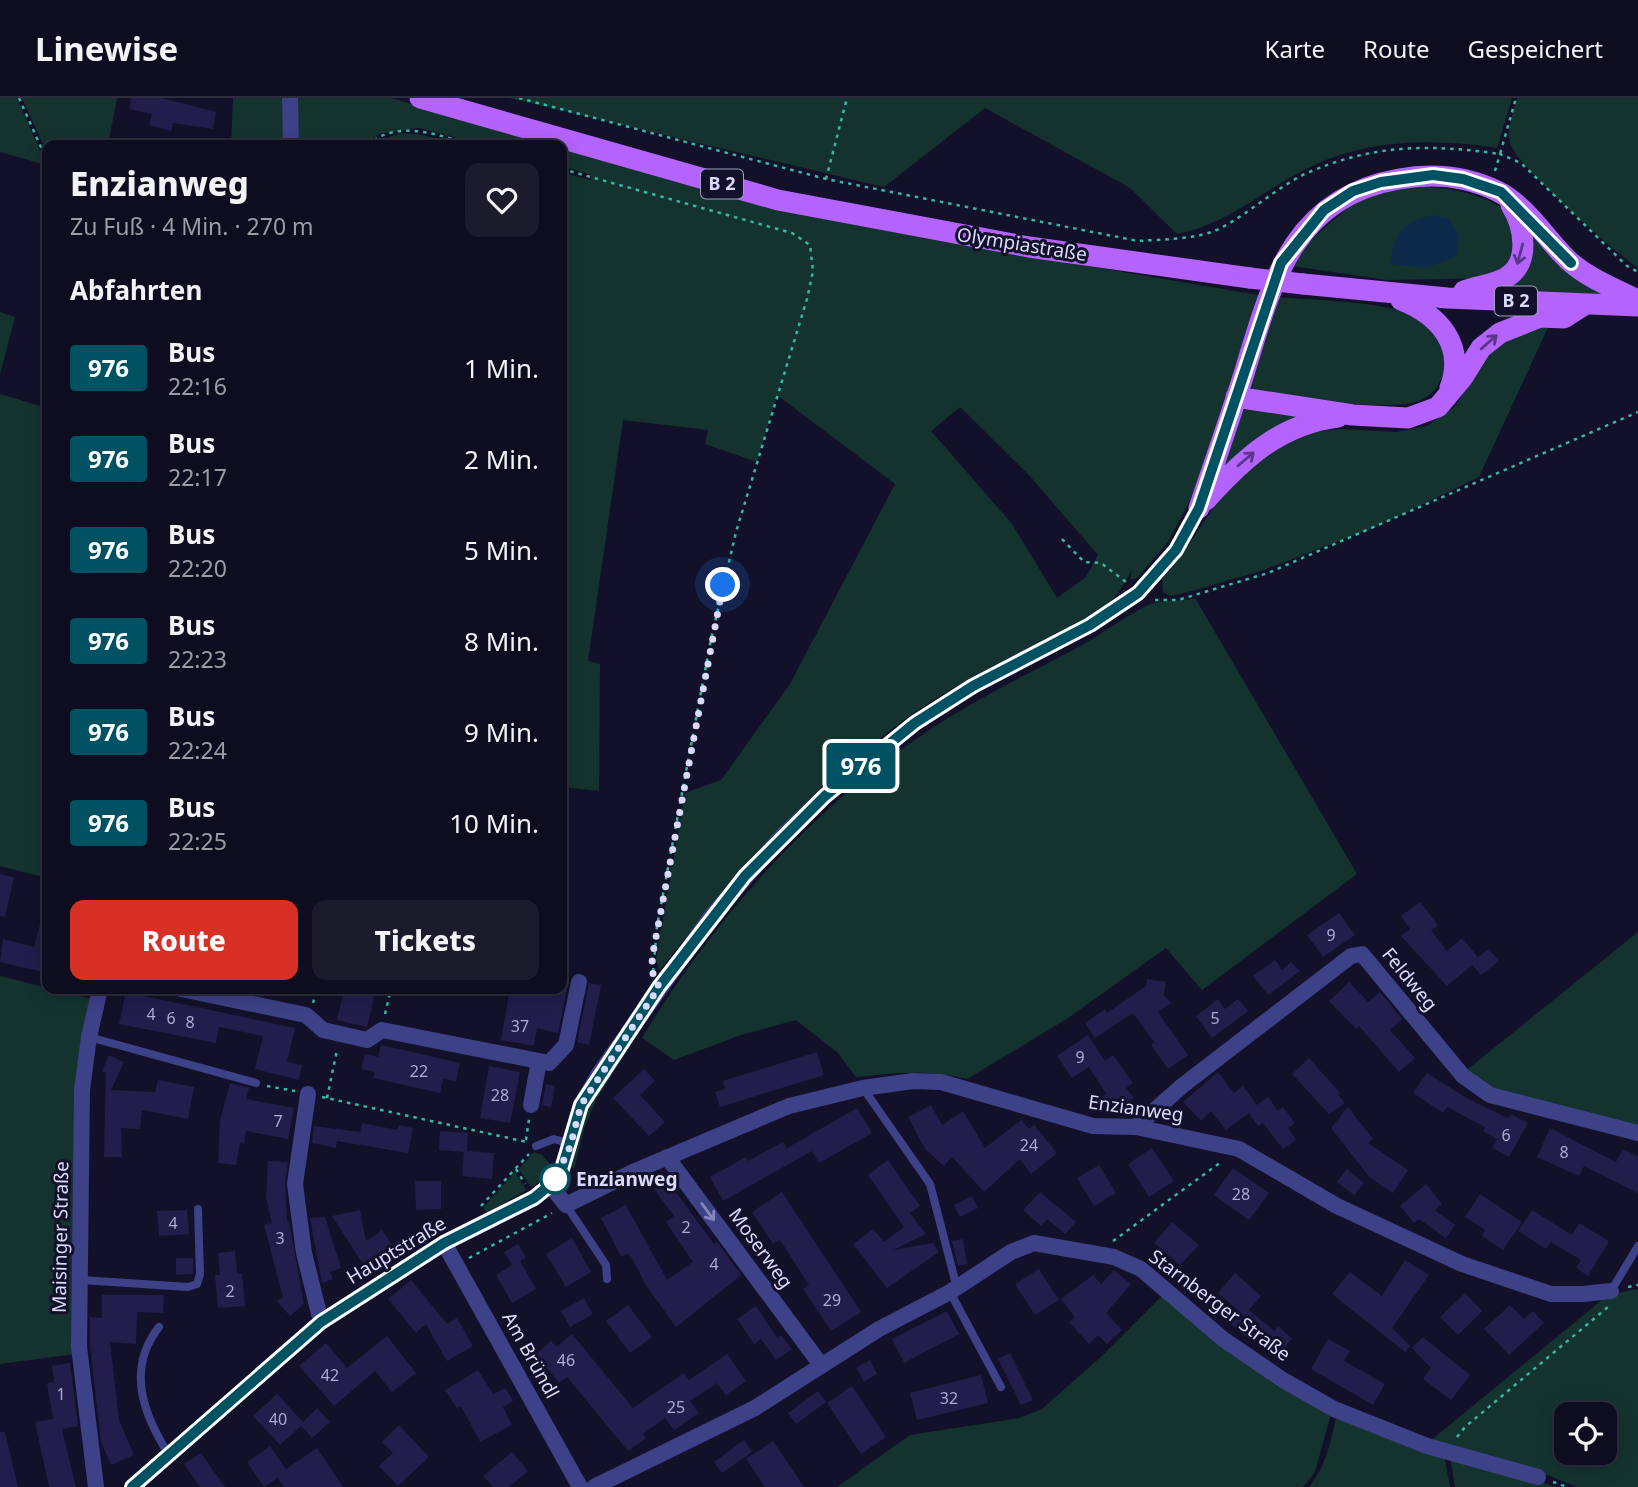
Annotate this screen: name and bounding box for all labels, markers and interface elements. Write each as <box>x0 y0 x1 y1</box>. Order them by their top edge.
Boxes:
text: Linewise <box>35 26 178 71</box>
text: Karte <box>1265 32 1325 65</box>
text: Route <box>1363 32 1430 65</box>
text: Gespeichert <box>1468 32 1603 65</box>
text: Enzianweg <box>70 161 249 206</box>
button: heart <box>465 163 539 237</box>
road number: B 2 <box>701 170 743 198</box>
text: Zu Fuß · 4 Min. · 270 m <box>70 210 314 242</box>
street label: Olympiastraße <box>955 221 1089 267</box>
one-way arrow <box>1513 243 1526 265</box>
text: Abfahrten <box>70 272 202 308</box>
road number: B 2 <box>1495 286 1537 316</box>
text: Bus <box>168 334 215 370</box>
one-way arrow <box>1480 334 1498 350</box>
text: 1 Min. <box>464 350 539 386</box>
text: 976 <box>88 351 129 384</box>
text: 22:16 <box>168 370 227 402</box>
text: Bus <box>168 425 215 461</box>
text: 2 Min. <box>464 441 539 477</box>
text: 976 <box>88 442 129 475</box>
one-way arrow <box>1237 451 1255 466</box>
text: 22:17 <box>168 461 227 493</box>
text: Bus <box>168 516 215 552</box>
text: 5 Min. <box>464 532 539 568</box>
text: 976 <box>88 533 129 566</box>
text: 22:20 <box>168 552 227 584</box>
your location <box>705 567 740 602</box>
text: Bus <box>168 607 215 643</box>
text: 8 Min. <box>464 623 539 659</box>
text: 976 <box>88 624 129 657</box>
text: 22:23 <box>168 643 227 675</box>
text: Bus <box>168 698 215 734</box>
text: 9 Min. <box>464 714 539 750</box>
text: 976 <box>88 715 129 748</box>
text: 22:24 <box>168 734 227 766</box>
line badge: 976 <box>821 743 901 789</box>
text: 976 <box>840 749 882 782</box>
text: Bus <box>168 789 215 825</box>
text: 10 Min. <box>449 805 539 841</box>
text: 976 <box>88 806 129 839</box>
text: 22:25 <box>168 825 227 857</box>
button: Route <box>70 900 298 980</box>
button: Tickets <box>312 900 539 980</box>
house number: 9 <box>1326 924 1336 946</box>
street label: Feldweg <box>1376 942 1444 1016</box>
house number: 4 <box>146 1003 156 1025</box>
house number: 6 <box>166 1007 176 1029</box>
house number: 5 <box>1210 1007 1220 1029</box>
house number: 8 <box>185 1011 195 1033</box>
house number: 37 <box>511 1015 529 1037</box>
house number: 9 <box>1075 1046 1085 1068</box>
house number: 22 <box>410 1060 428 1082</box>
house number: 28 <box>491 1084 509 1106</box>
street label: Enzianweg <box>1087 1088 1185 1128</box>
house number: 7 <box>273 1110 283 1132</box>
house number: 6 <box>1501 1124 1511 1146</box>
house number: 24 <box>1020 1134 1038 1156</box>
house number: 8 <box>1559 1141 1569 1163</box>
street label: Maisinger Straße <box>46 1161 74 1313</box>
marker: Enzianweg <box>540 1164 570 1194</box>
place label: Enzianweg <box>576 1166 677 1192</box>
house number: 28 <box>1232 1183 1250 1205</box>
one-way arrow <box>701 1202 715 1221</box>
street label: Moserweg <box>723 1202 799 1294</box>
street label: Hauptstraße <box>341 1210 451 1290</box>
house number: 4 <box>168 1212 178 1234</box>
house number: 2 <box>681 1216 691 1238</box>
house number: 3 <box>275 1227 285 1249</box>
street label: Starnberger Straße <box>1144 1243 1296 1367</box>
house number: 4 <box>709 1253 719 1275</box>
house number: 2 <box>225 1280 235 1302</box>
house number: 29 <box>823 1289 841 1311</box>
street label: Am Bründl <box>497 1307 565 1403</box>
house number: 46 <box>557 1349 575 1371</box>
house number: 42 <box>321 1364 339 1386</box>
house number: 1 <box>56 1383 66 1405</box>
house number: 32 <box>940 1387 958 1409</box>
house number: 25 <box>667 1396 685 1418</box>
map controls <box>1554 1402 1617 1465</box>
button: locate <box>1554 1402 1617 1465</box>
house number: 40 <box>269 1408 287 1430</box>

